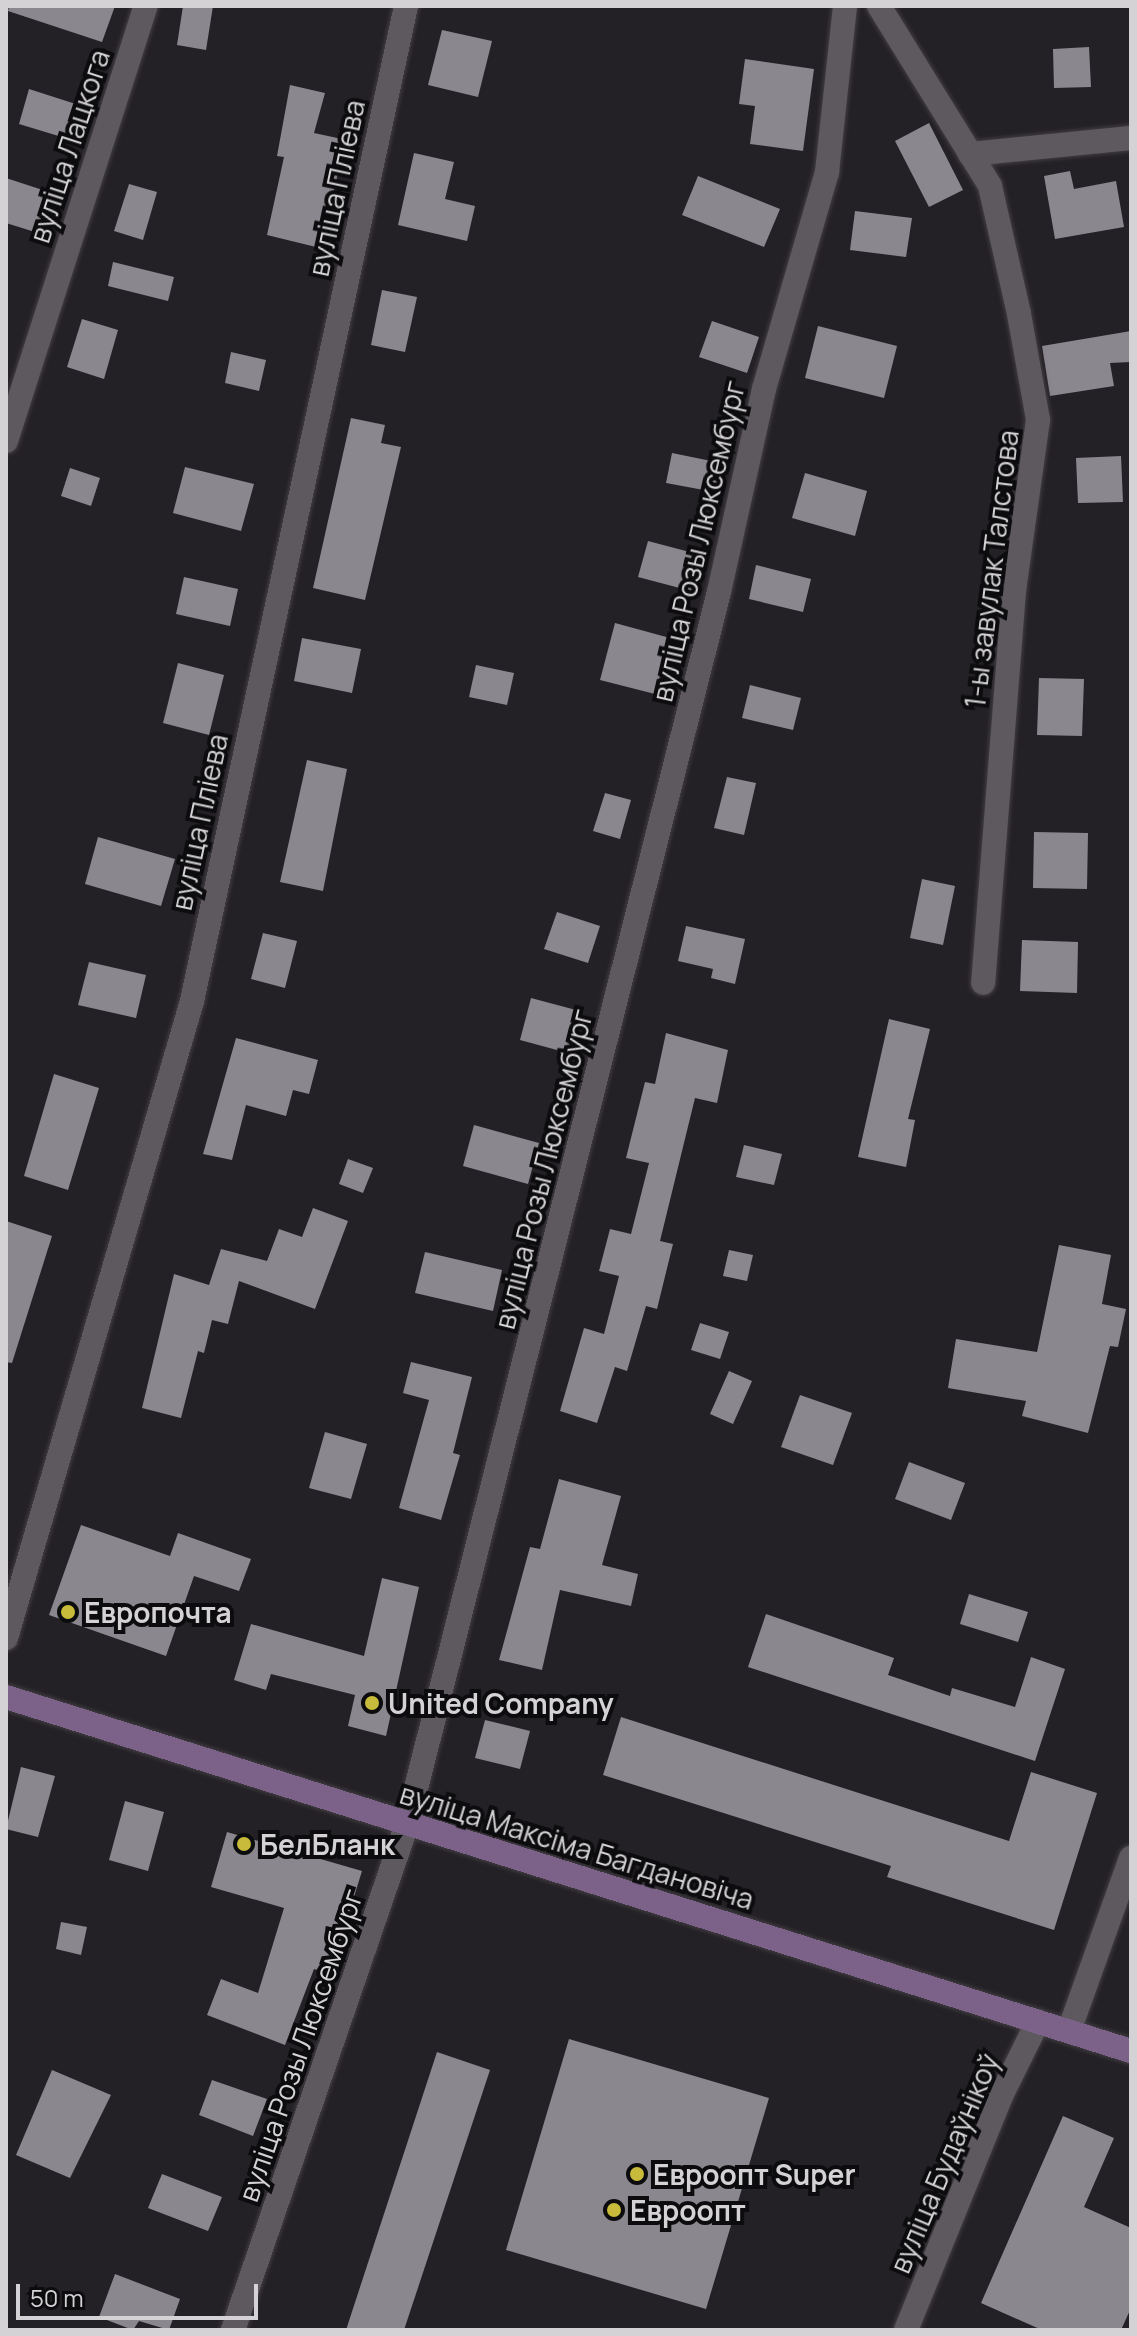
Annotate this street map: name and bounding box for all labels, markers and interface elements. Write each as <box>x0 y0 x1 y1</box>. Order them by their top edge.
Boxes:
street label: вуліца Лацкога <box>22 45 116 247</box>
street label: вуліца Пліева <box>301 97 371 279</box>
street label: вуліца Розы Люксембург <box>645 377 751 705</box>
street label: 1-ы завулак Талстова <box>957 428 1025 710</box>
street label: вуліца Пліева <box>164 731 234 913</box>
street label: вуліца Розы Люксембург <box>487 1006 599 1332</box>
place label: Европочта <box>84 1595 232 1629</box>
marker: Европочта <box>59 1603 77 1621</box>
place label: United Company <box>388 1686 614 1720</box>
marker: United Company <box>363 1694 381 1712</box>
street label: вуліца Максіма Багдановіча <box>396 1776 758 1916</box>
place label: БелБланк <box>260 1827 395 1861</box>
marker: БелБланк <box>235 1835 253 1853</box>
street label: вуліца Розы Люксембург <box>231 1884 369 2206</box>
street label: вуліца Будаўнікоў <box>883 2048 1005 2278</box>
place label: Евроопт Super <box>653 2157 856 2191</box>
marker: Евроопт Super <box>628 2165 646 2183</box>
place label: Евроопт <box>630 2193 746 2227</box>
marker: Евроопт <box>605 2201 623 2219</box>
scale bar <box>20 2268 262 2318</box>
text: 50 m <box>30 2281 84 2314</box>

